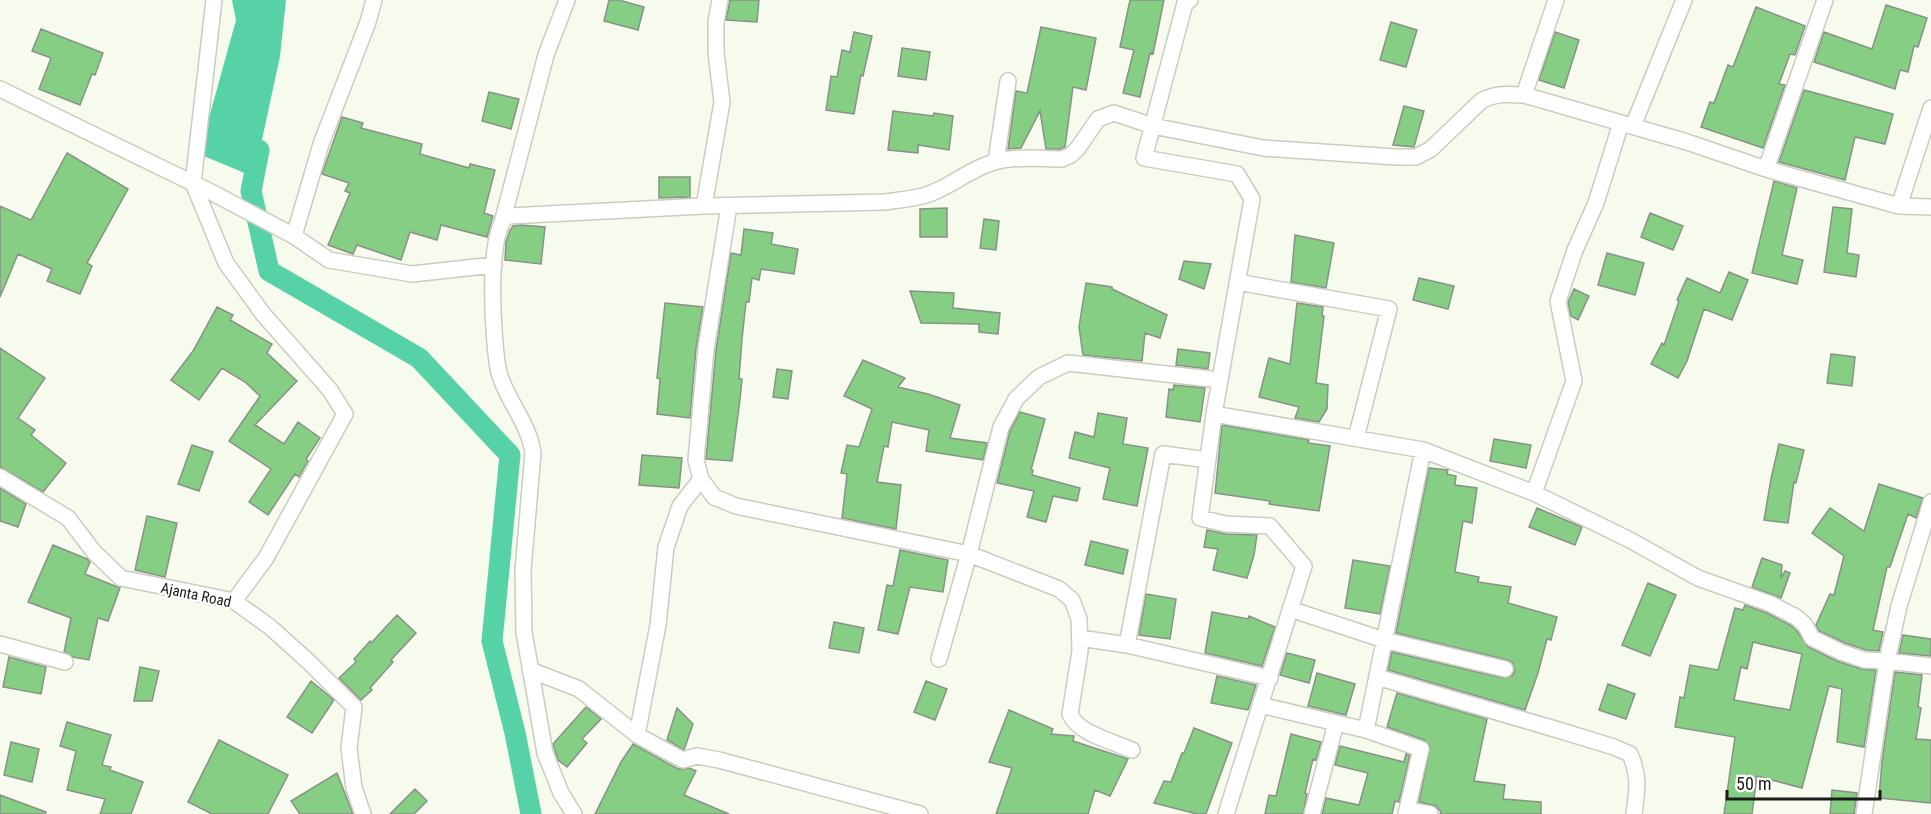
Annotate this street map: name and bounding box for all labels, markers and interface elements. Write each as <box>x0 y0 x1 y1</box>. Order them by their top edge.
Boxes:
street label: Ajanta Road <box>159 579 233 611</box>
scale bar <box>1727 763 1880 801</box>
text: 50 m <box>1736 773 1771 794</box>

